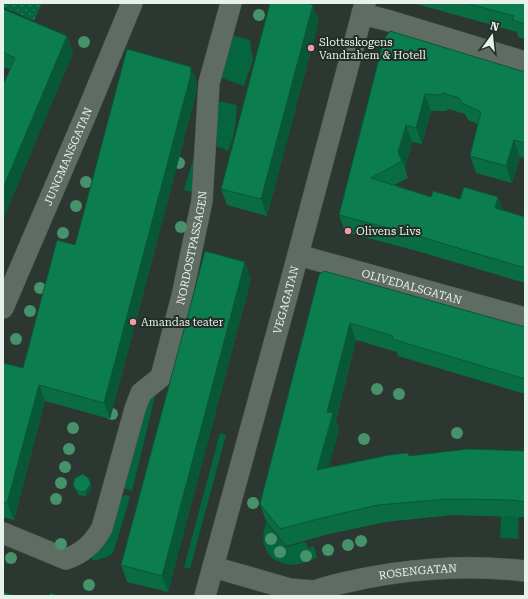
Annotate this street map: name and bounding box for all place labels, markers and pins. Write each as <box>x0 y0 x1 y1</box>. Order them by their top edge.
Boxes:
place label: Slottsskogens Vandrahem & Hotell <box>319 36 426 62</box>
marker: Slottsskogens Vandrahem & Hotell <box>306 43 316 53</box>
place label: Olivens Livs <box>356 225 421 238</box>
marker: Olivens Livs <box>343 226 353 236</box>
place label: Amandas teater <box>141 316 224 329</box>
marker: Amandas teater <box>128 317 138 327</box>

